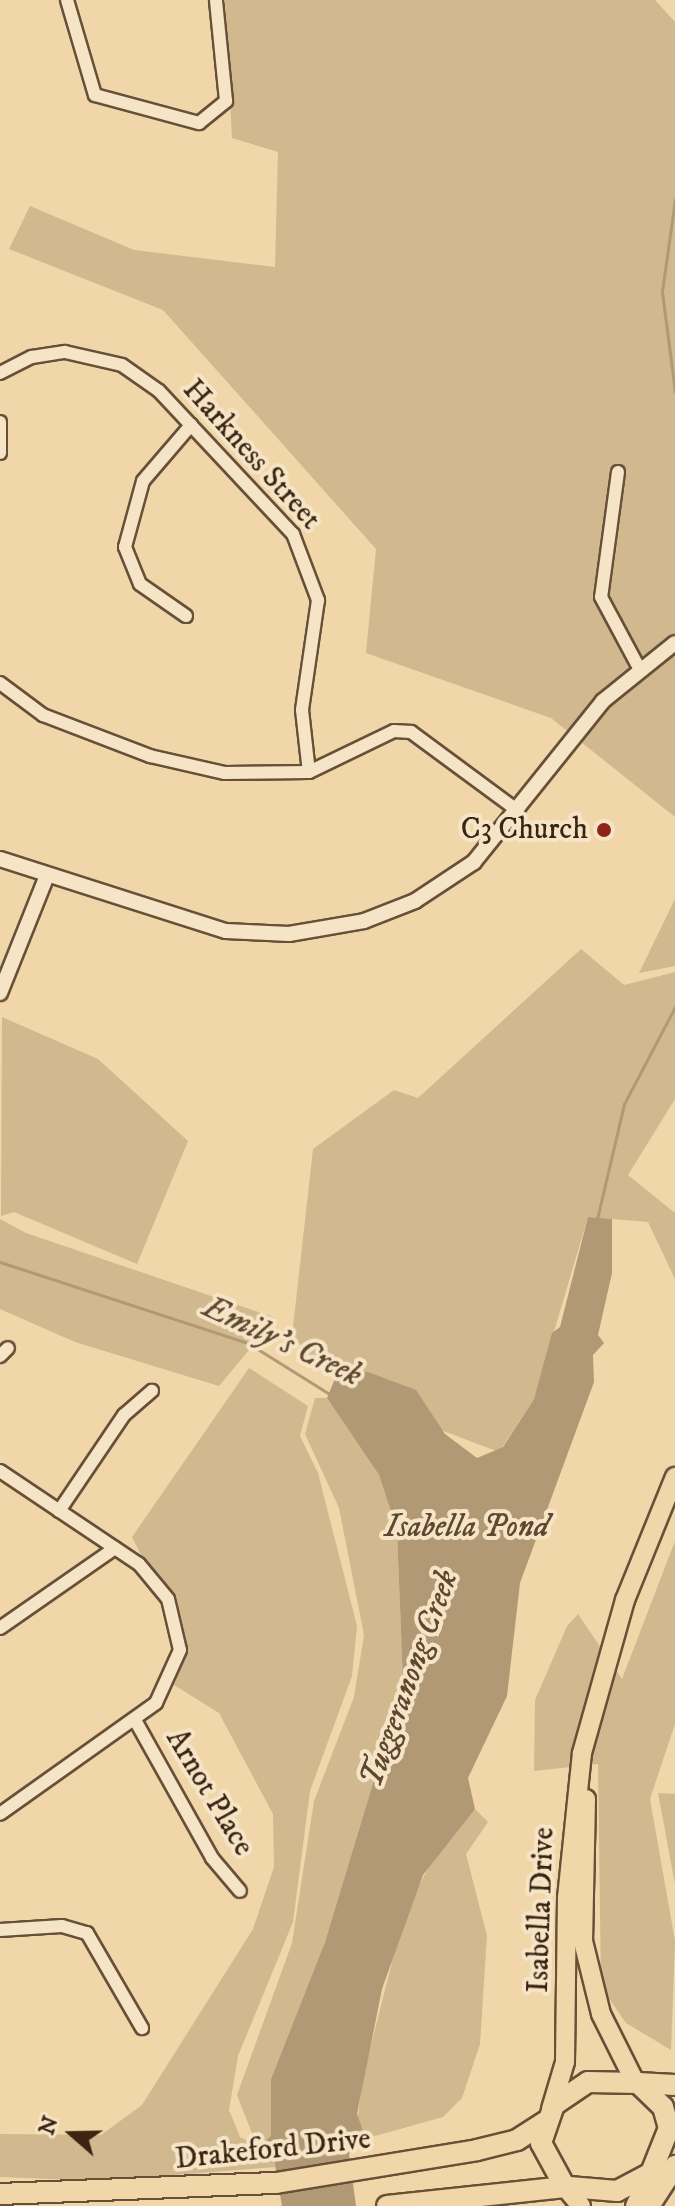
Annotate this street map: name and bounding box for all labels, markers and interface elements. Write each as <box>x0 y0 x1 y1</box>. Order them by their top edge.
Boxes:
street label: Harkness Street <box>174 373 328 537</box>
place label: C3 Church <box>461 812 588 848</box>
marker: C3 Church <box>595 821 613 839</box>
water label: Emily's Creek <box>197 1289 367 1395</box>
water label: Isabella Pond <box>385 1508 549 1546</box>
water label: Tuggeranong Creek <box>353 1565 467 1793</box>
street label: Arnot Place <box>157 1723 261 1863</box>
street label: Isabella Drive <box>521 1827 563 1993</box>
north arrow <box>32 2094 112 2174</box>
text: N <box>33 2113 65 2139</box>
street label: Drakeford Drive <box>173 2122 373 2178</box>

